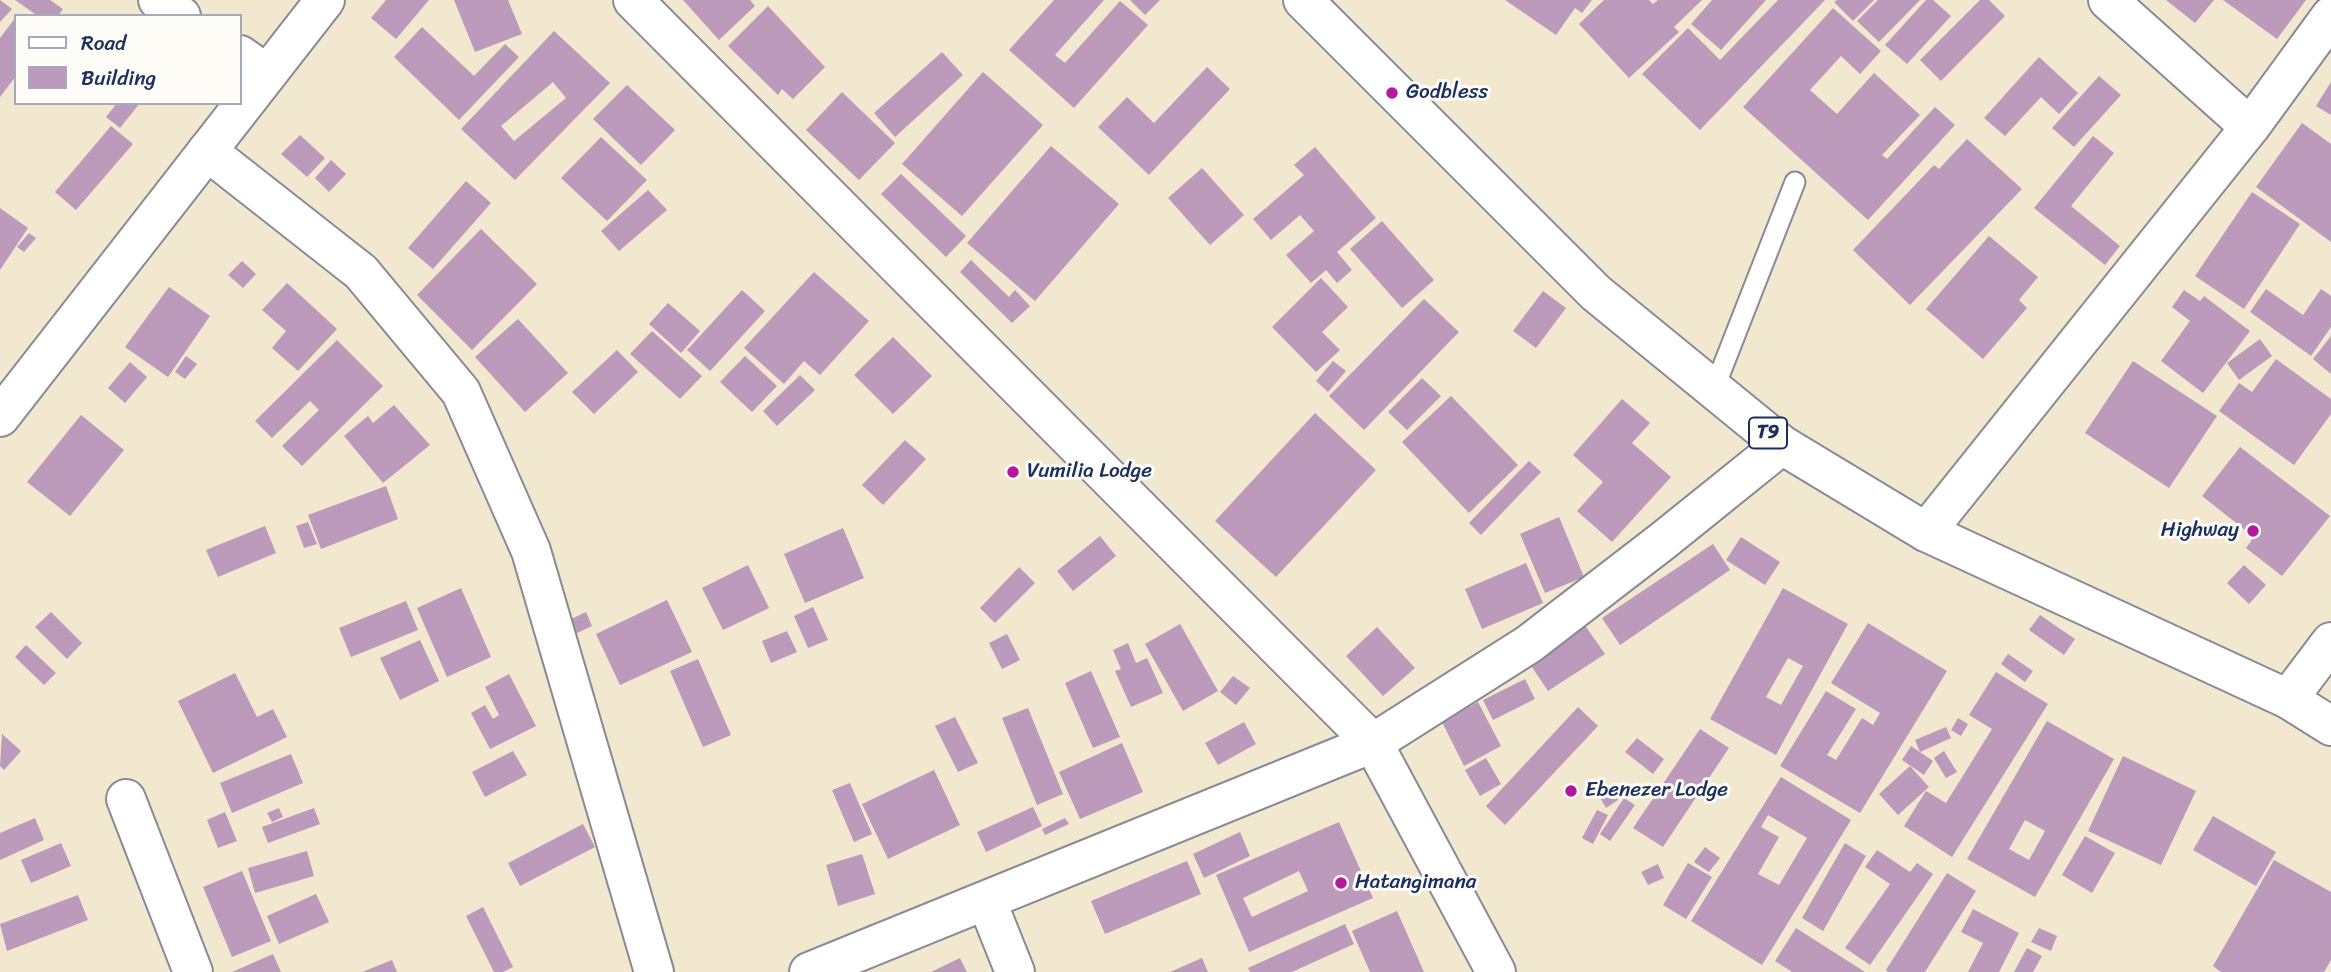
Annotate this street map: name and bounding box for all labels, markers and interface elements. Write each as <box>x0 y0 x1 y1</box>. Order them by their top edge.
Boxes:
legend <box>14 14 242 105</box>
text: Road <box>81 24 126 62</box>
text: Building <box>81 59 156 97</box>
place label: Godbless <box>1406 80 1488 106</box>
marker: Godbless <box>1384 85 1400 101</box>
road number: T9 <box>1749 418 1787 448</box>
place label: Vumilia Lodge <box>1027 459 1152 485</box>
marker: Vumilia Lodge <box>1005 464 1021 480</box>
place label: Highway <box>2161 518 2239 544</box>
marker: Highway <box>2245 523 2261 539</box>
place label: Ebenezer Lodge <box>1585 778 1728 804</box>
marker: Ebenezer Lodge <box>1563 783 1579 799</box>
place label: Hatangimana <box>1355 870 1476 896</box>
marker: Hatangimana <box>1333 875 1349 891</box>

